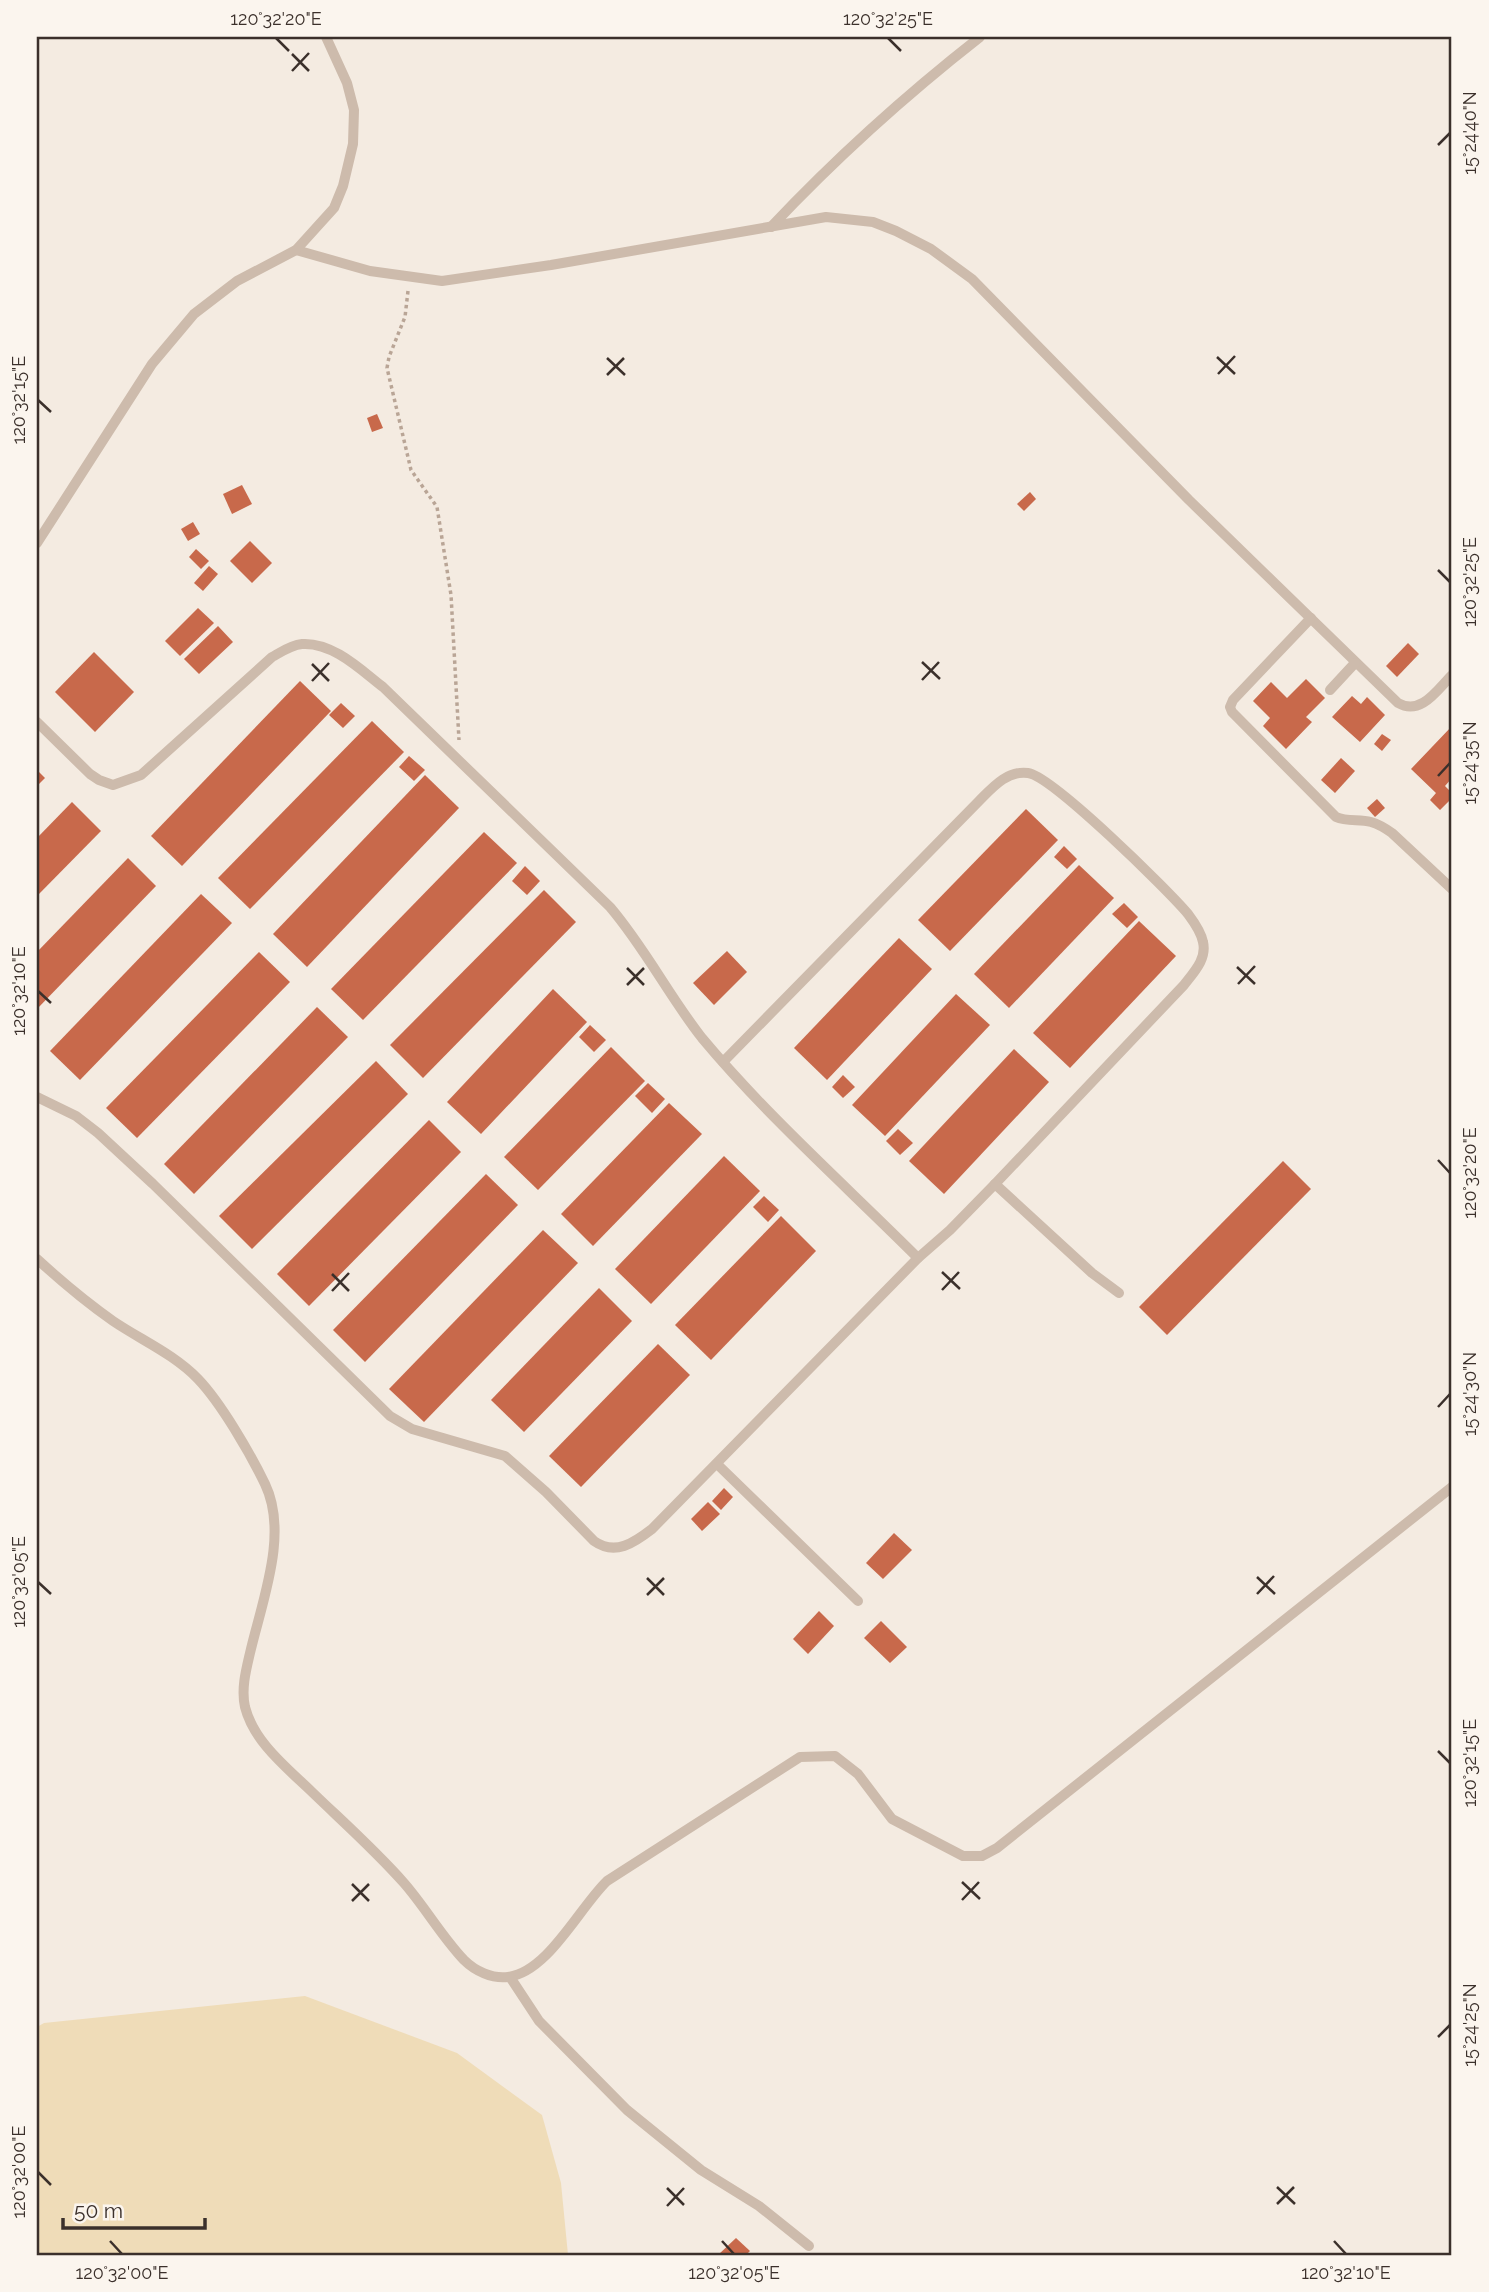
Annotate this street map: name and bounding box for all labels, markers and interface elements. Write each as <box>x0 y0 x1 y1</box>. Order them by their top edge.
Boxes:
text: 120°32'20"E <box>230 8 322 29</box>
text: 120°32'25"E <box>843 8 933 29</box>
text: 15°24'40"N <box>1459 91 1480 175</box>
text: 120°32'15"E <box>8 356 29 444</box>
text: 120°32'25"E <box>1459 537 1480 627</box>
text: 15°24'35"N <box>1459 721 1480 805</box>
text: 120°32'10"E <box>8 946 29 1036</box>
text: 120°32'20"E <box>1459 1127 1480 1219</box>
text: 15°24'30"N <box>1459 1352 1480 1436</box>
text: 120°32'05"E <box>8 1536 29 1628</box>
text: 120°32'15"E <box>1459 1719 1480 1807</box>
text: 15°24'25"N <box>1459 1983 1480 2067</box>
text: 120°32'00"E <box>8 2126 29 2218</box>
scale bar <box>63 2187 205 2231</box>
text: 50 m <box>74 2198 123 2223</box>
text: 120°32'00"E <box>76 2262 168 2283</box>
text: 120°32'05"E <box>688 2262 780 2283</box>
text: 120°32'10"E <box>1301 2262 1391 2283</box>

